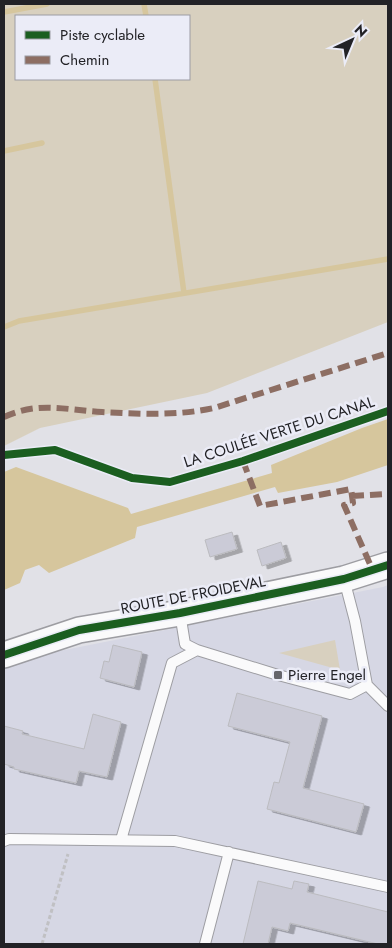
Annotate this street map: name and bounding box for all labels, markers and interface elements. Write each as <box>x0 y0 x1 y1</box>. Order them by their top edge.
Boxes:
legend <box>15 15 190 80</box>
north arrow <box>327 15 377 65</box>
text: N <box>350 20 372 42</box>
text: Piste cyclable <box>60 24 145 46</box>
text: Chemin <box>60 49 109 71</box>
street label: LA COULÉE VERTE DU CANAL <box>181 391 377 473</box>
street label: ROUTE DE FROIDEVAL <box>119 570 268 620</box>
place label: Pierre Engel <box>288 664 366 686</box>
marker: Pierre Engel <box>272 669 284 681</box>

